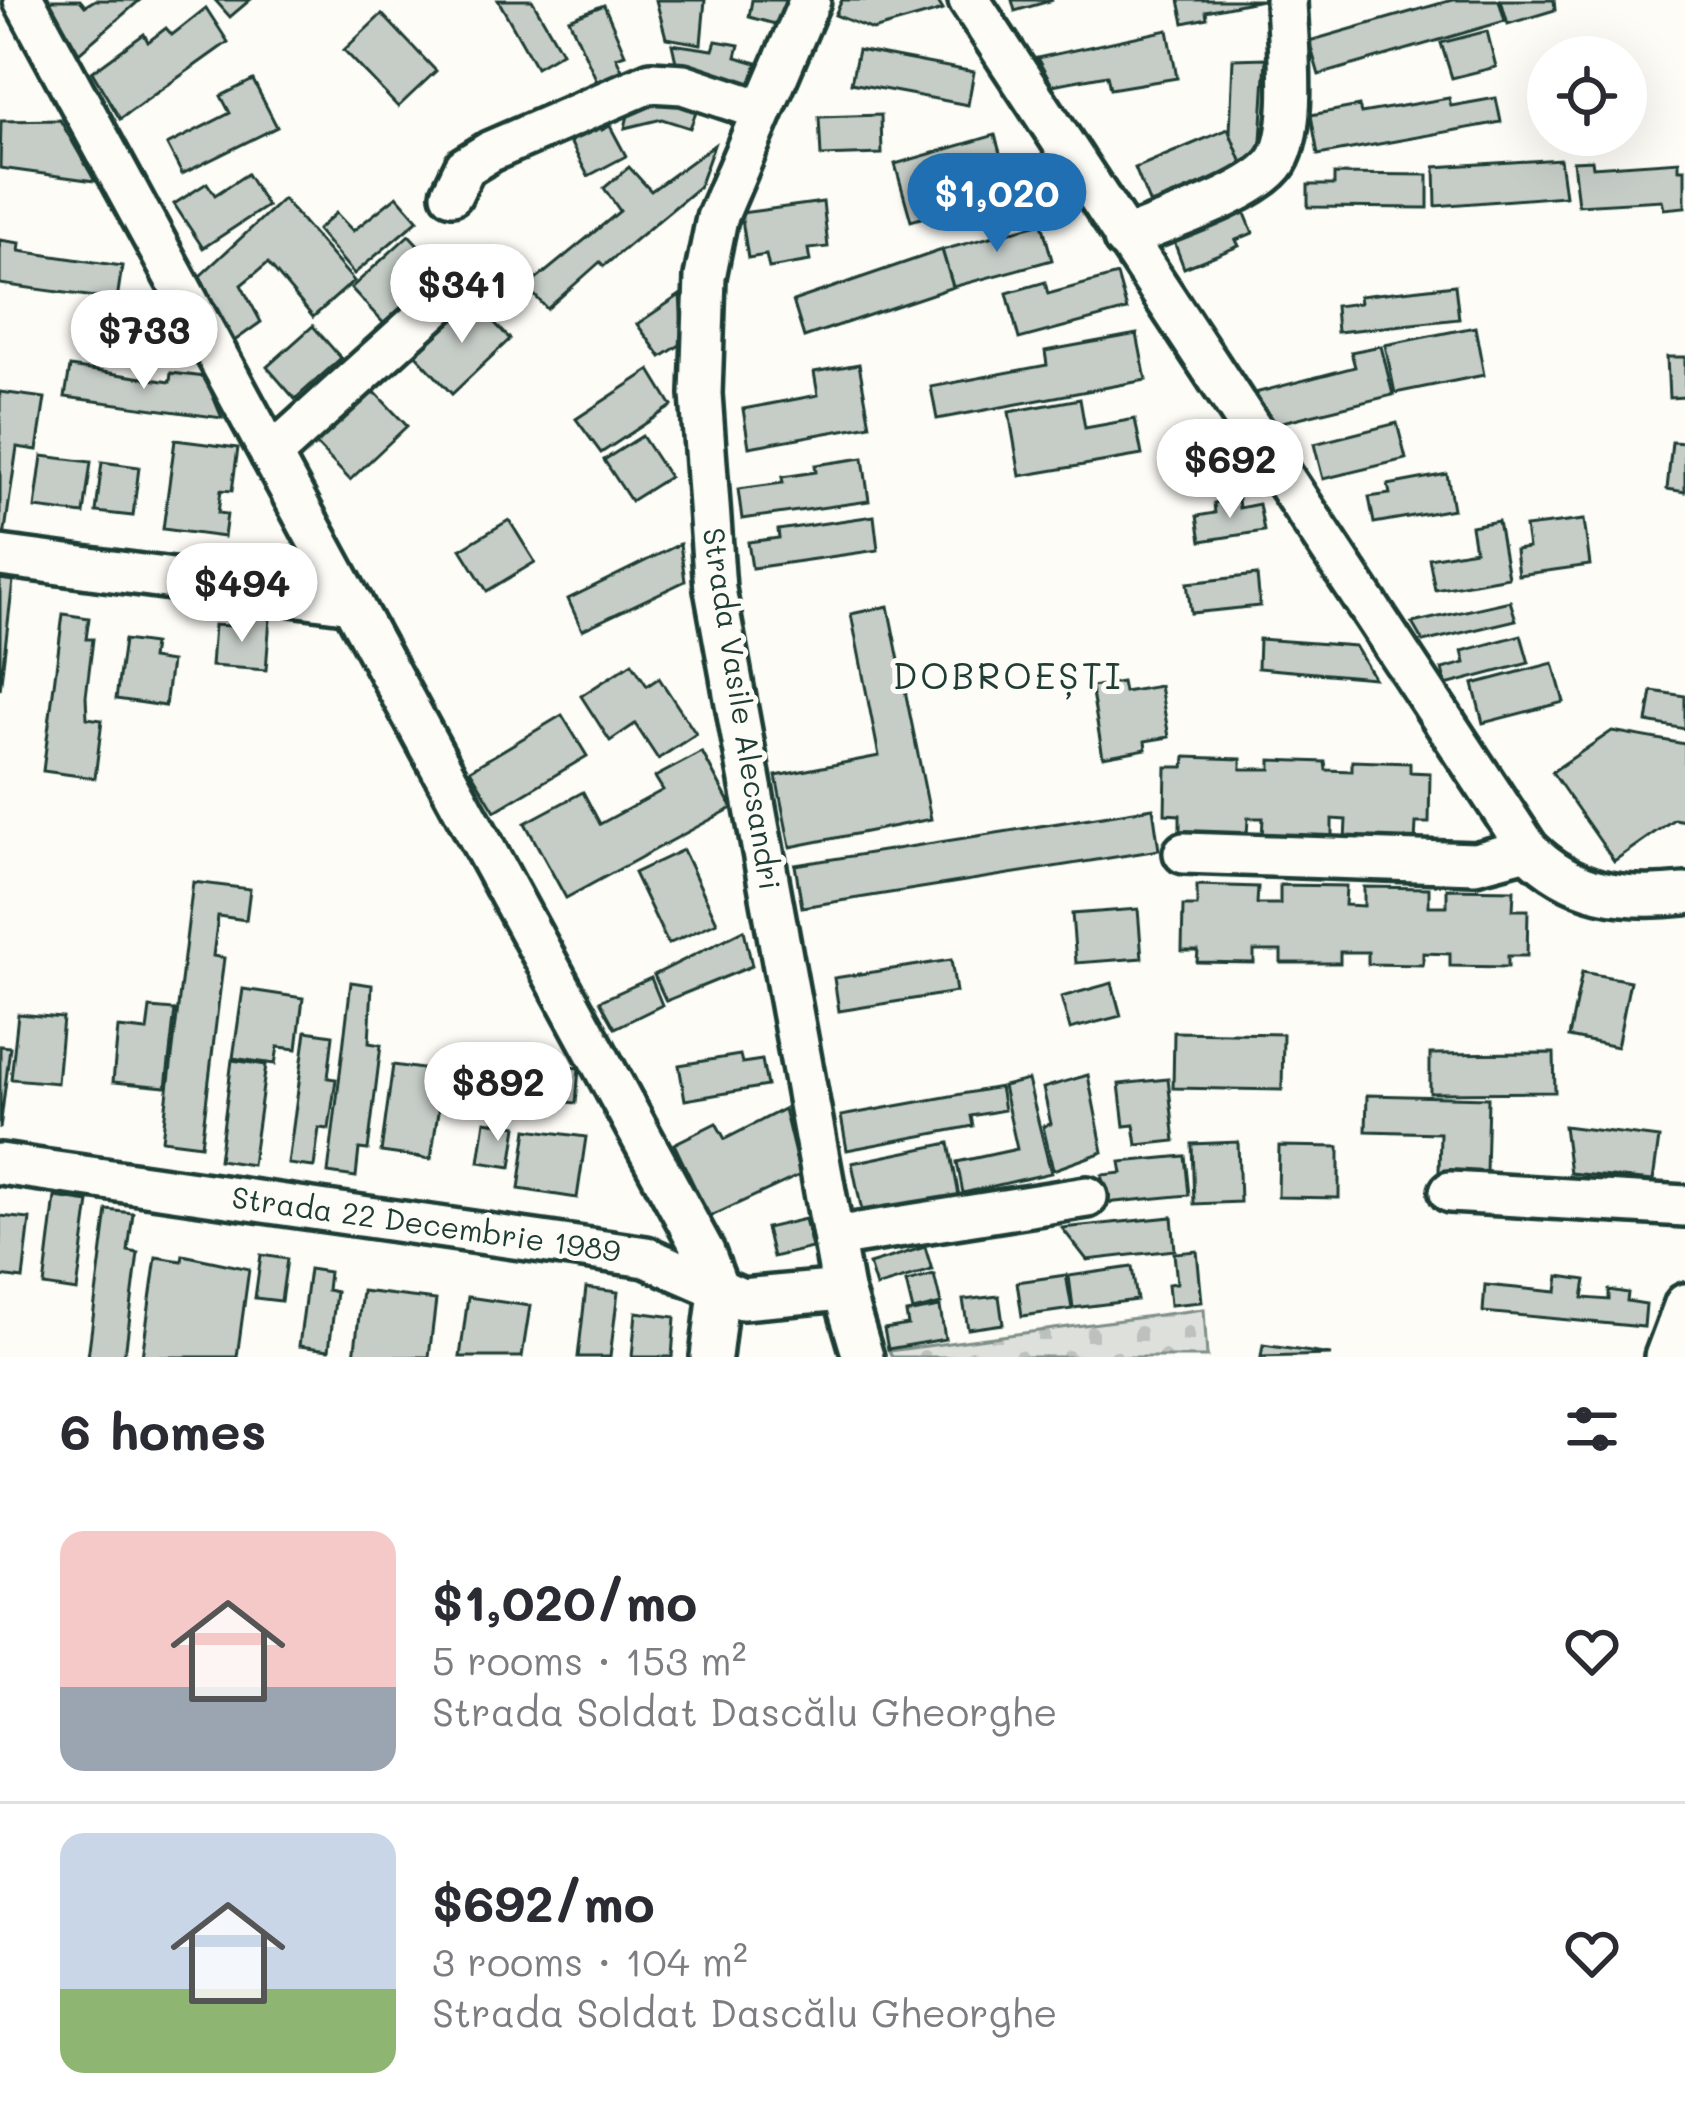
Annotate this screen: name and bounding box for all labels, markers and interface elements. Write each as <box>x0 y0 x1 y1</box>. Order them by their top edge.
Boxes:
map controls <box>1527 36 1647 156</box>
button: locate <box>1527 36 1647 156</box>
pin: $1,020 <box>899 153 1095 255</box>
text: $1,020 <box>934 166 1060 217</box>
pin: $341 <box>391 244 533 346</box>
text: $341 <box>417 257 507 308</box>
pin: $733 <box>73 290 215 392</box>
text: $733 <box>98 303 190 354</box>
pin: $692 <box>1159 419 1301 521</box>
text: $692 <box>1184 432 1276 483</box>
street label: Strada Vasile Alecsandri <box>695 525 791 893</box>
pin: $494 <box>171 543 313 645</box>
text: $494 <box>194 556 291 607</box>
district label: DOBROEȘTI <box>893 651 1123 700</box>
pin: $892 <box>427 1042 569 1144</box>
text: $892 <box>451 1055 545 1106</box>
street label: Strada 22 Decembrie 1989 <box>229 1176 623 1270</box>
text: 6 homes <box>60 1396 266 1463</box>
icon: filters <box>1559 1396 1625 1462</box>
text: $1,020/mo <box>432 1567 697 1634</box>
icon: home <box>156 1579 300 1723</box>
icon: heart <box>1559 1618 1625 1684</box>
text: 5 rooms · 153 m² <box>432 1634 746 1685</box>
text: Strada Soldat Dascălu Gheorghe <box>432 1685 1057 1736</box>
text: $692/mo <box>432 1868 655 1935</box>
icon: home <box>156 1881 300 2025</box>
icon: heart <box>1559 1920 1625 1986</box>
text: 3 rooms · 104 m² <box>432 1935 748 1986</box>
text: Strada Soldat Dascălu Gheorghe <box>432 1986 1057 2037</box>

